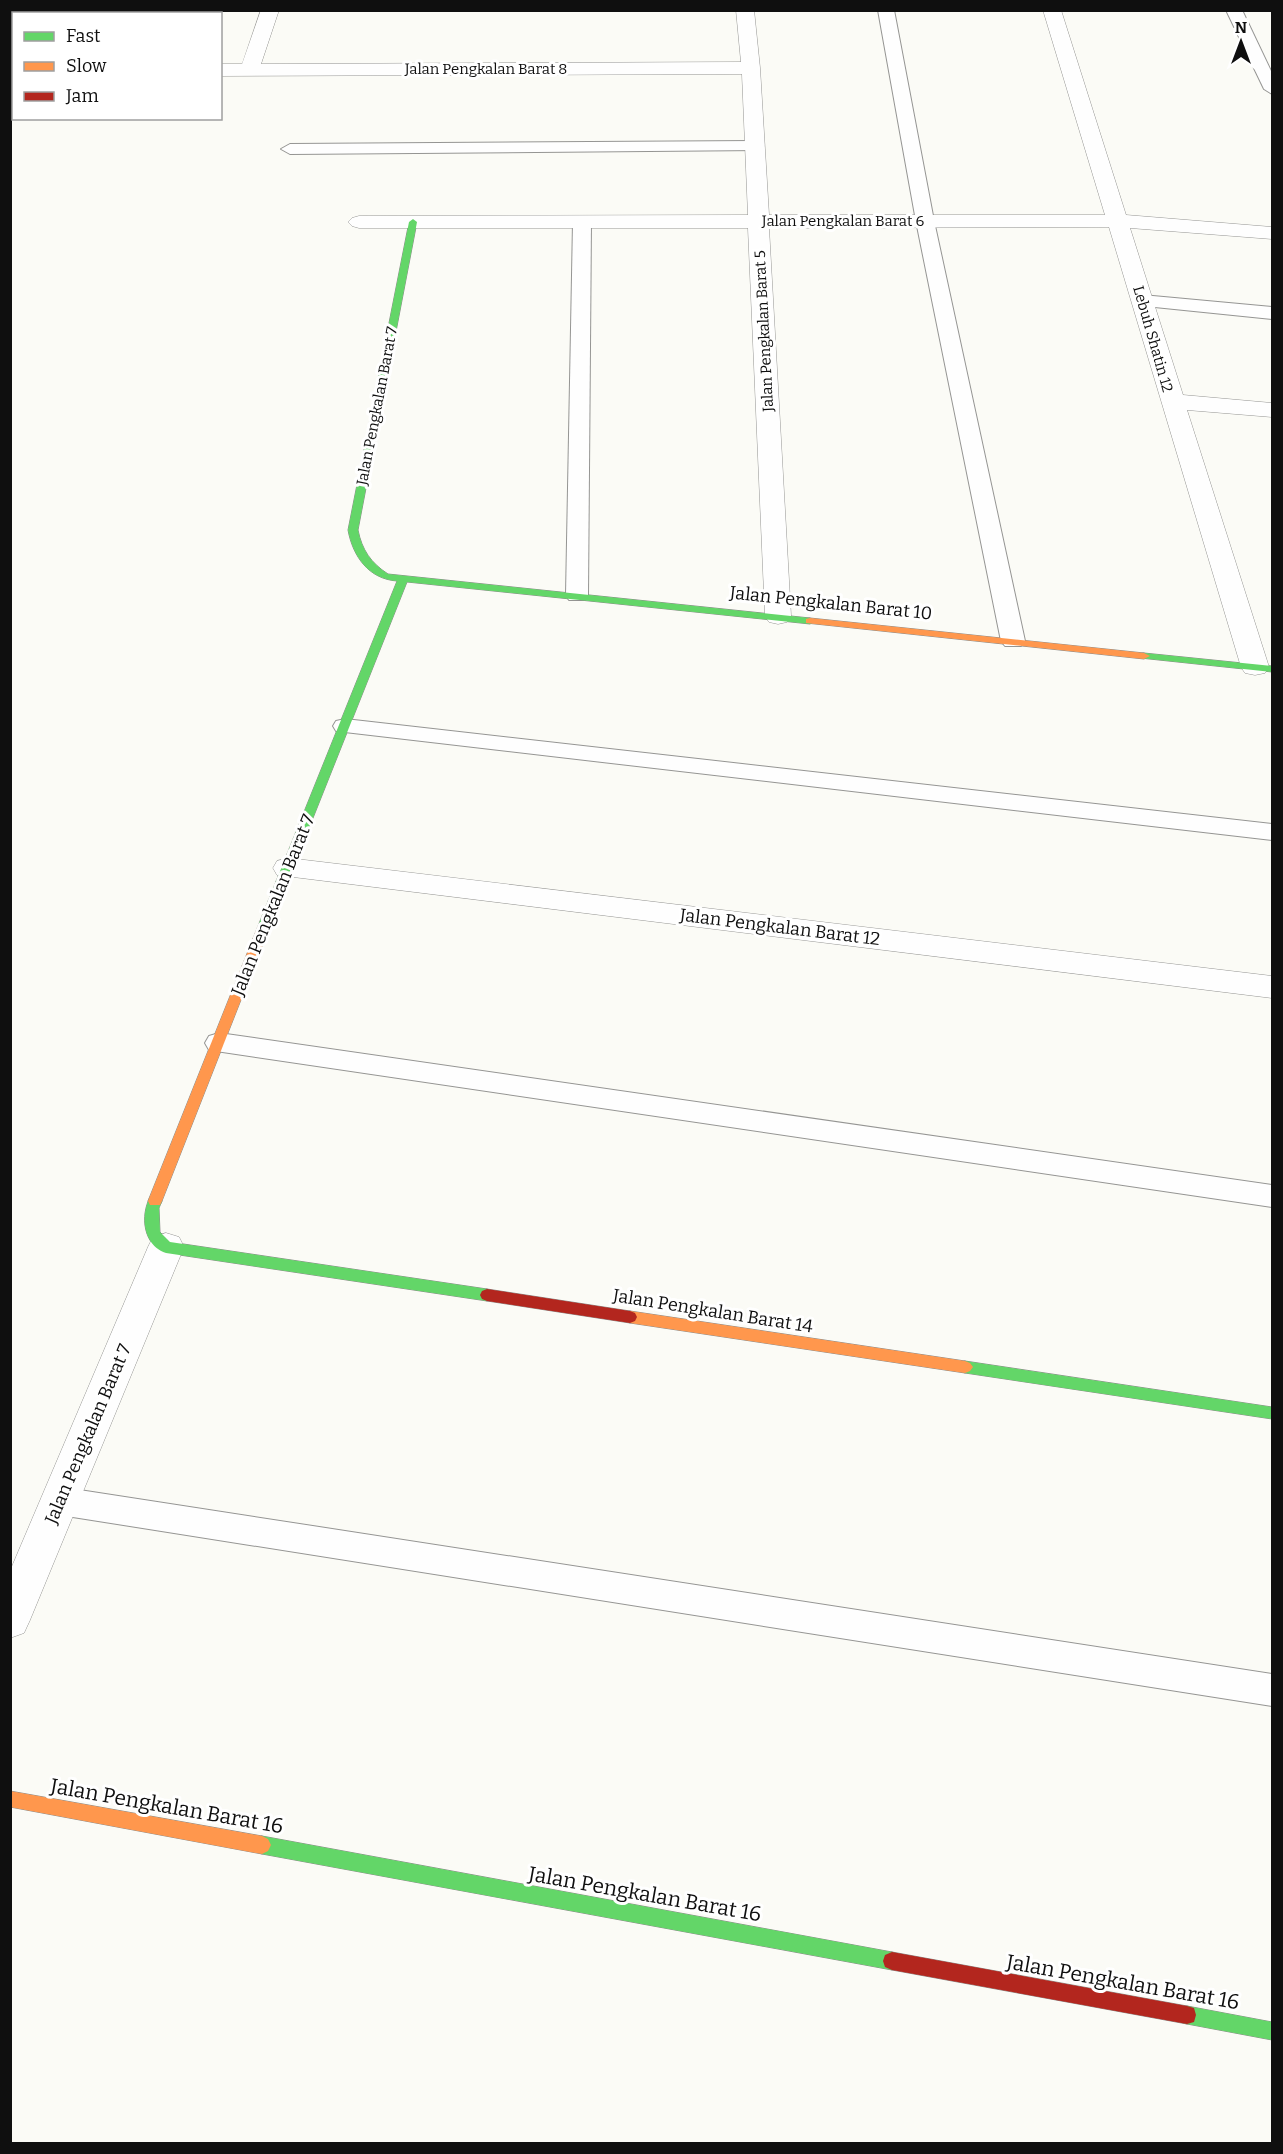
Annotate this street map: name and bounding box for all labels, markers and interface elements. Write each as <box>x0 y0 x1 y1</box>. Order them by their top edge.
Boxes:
legend <box>12 12 222 120</box>
north arrow <box>1211 12 1271 72</box>
text: N <box>1235 18 1247 37</box>
text: Fast <box>66 25 101 47</box>
text: Slow <box>66 55 107 77</box>
street label: Jalan Pengkalan Barat 8 <box>404 60 567 78</box>
text: Jam <box>65 85 99 107</box>
street label: Jalan Pengkalan Barat 6 <box>761 212 924 230</box>
street label: Jalan Pengkalan Barat 5 <box>751 250 777 413</box>
street label: Lebuh Shatin 12 <box>1129 284 1177 394</box>
street label: Jalan Pengkalan Barat 7 <box>353 325 401 488</box>
street label: Jalan Pengkalan Barat 10 <box>728 581 933 625</box>
street label: Jalan Pengkalan Barat 7 <box>226 811 319 1000</box>
street label: Jalan Pengkalan Barat 12 <box>678 904 881 950</box>
street label: Jalan Pengkalan Barat 14 <box>610 1284 815 1338</box>
street label: Jalan Pengkalan Barat 7 <box>40 1341 136 1528</box>
street label: Jalan Pengkalan Barat 16 <box>48 1773 285 1839</box>
street label: Jalan Pengkalan Barat 16 <box>526 1861 763 1927</box>
street label: Jalan Pengkalan Barat 16 <box>1004 1949 1241 2015</box>

